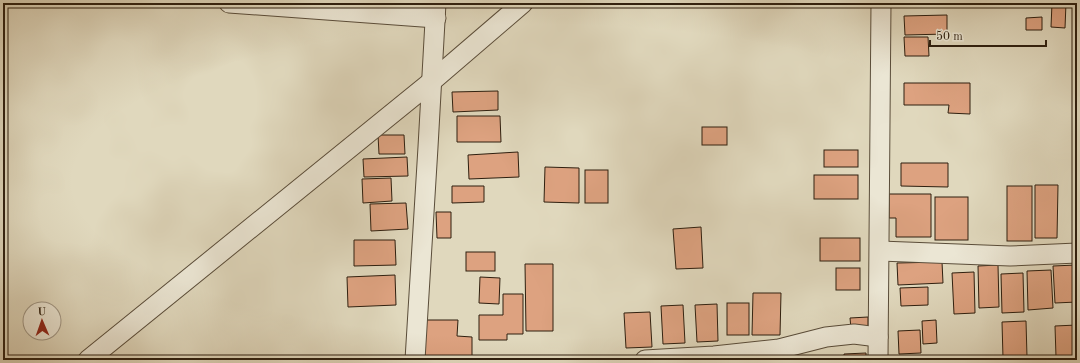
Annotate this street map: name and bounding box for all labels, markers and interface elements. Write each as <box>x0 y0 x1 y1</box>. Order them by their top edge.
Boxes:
scale bar <box>930 22 1046 48</box>
text: 50 m <box>936 30 963 43</box>
north arrow <box>22 301 62 341</box>
text: U <box>37 307 47 318</box>

